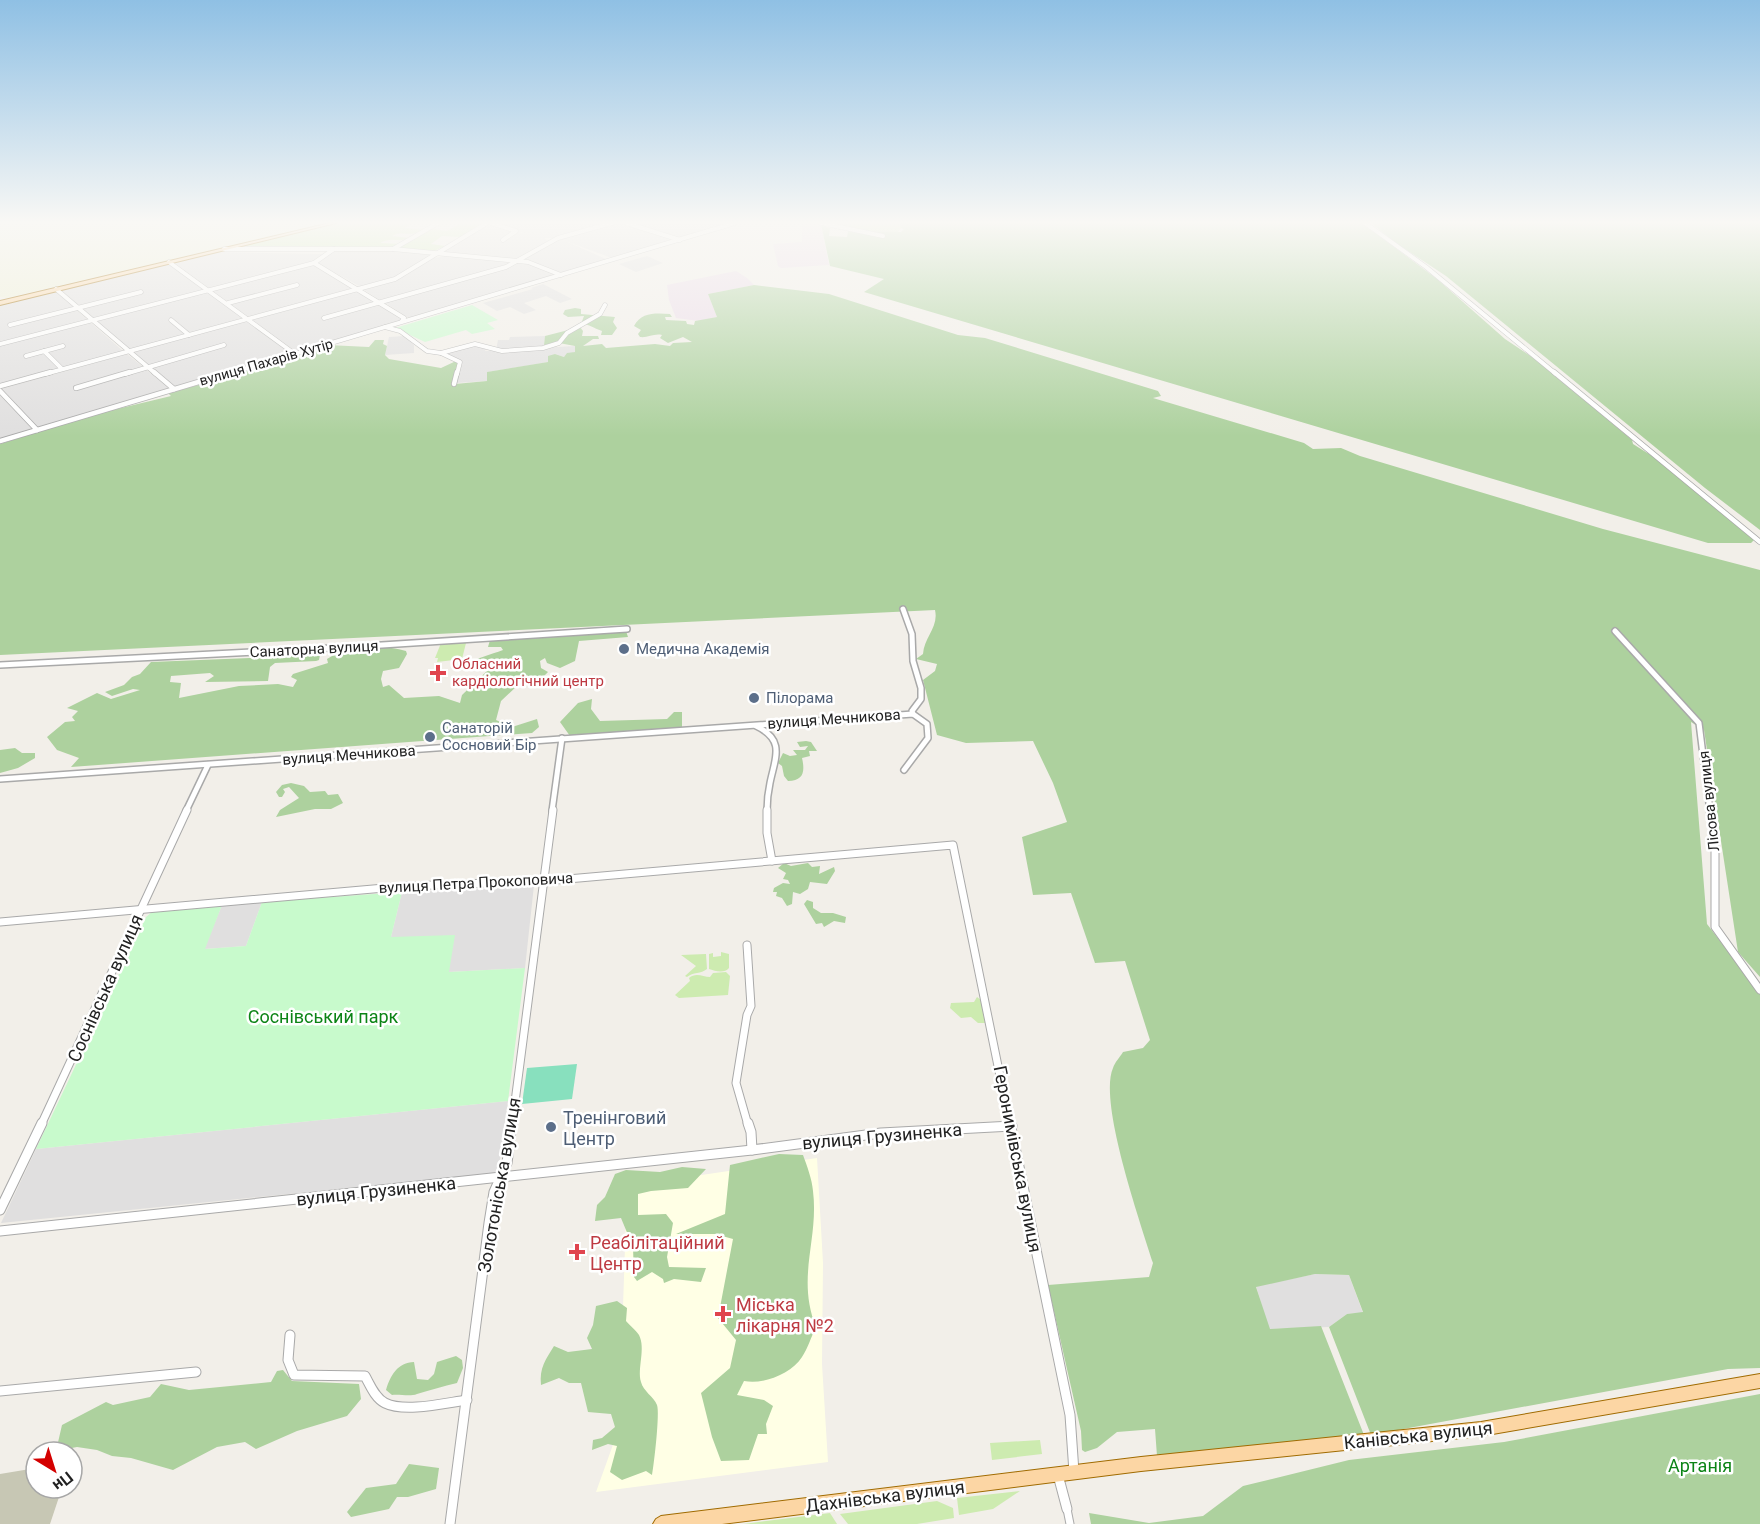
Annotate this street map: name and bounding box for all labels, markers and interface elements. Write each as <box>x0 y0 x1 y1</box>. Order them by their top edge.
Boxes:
street label: вулиця Пахарів Хутір <box>197 335 335 389</box>
street label: Санаторна вулиця <box>249 637 379 661</box>
place label: Медична Академія <box>636 640 770 658</box>
marker: Медична Академія <box>617 642 631 656</box>
place label: Обласний кардіологічний центр <box>452 655 604 690</box>
marker: Обласний кардіологічний центр <box>429 664 447 682</box>
place label: Пілорама <box>766 689 833 707</box>
marker: Пілорама <box>747 691 761 705</box>
street label: вулиця Мечникова <box>767 705 901 733</box>
place label: Санаторій Сосновий Бір <box>442 719 537 754</box>
marker: Санаторій Сосновий Бір <box>423 730 437 744</box>
street label: вулиця Мечникова <box>282 741 416 769</box>
street label: Лісова вулиця <box>1695 750 1723 852</box>
street label: вулиця Петра Прокоповича <box>378 869 574 897</box>
street label: Соснівська вулиця <box>63 911 147 1065</box>
park label: Соснівський парк <box>248 1006 399 1027</box>
street label: Геронимівська вулиця <box>990 1064 1046 1254</box>
street label: Золотоніська вулиця <box>473 1096 525 1274</box>
place label: Тренінговий Центр <box>563 1107 666 1149</box>
street label: вулиця Грузиненка <box>801 1119 963 1153</box>
marker: Тренінговий Центр <box>544 1120 558 1134</box>
street label: вулиця Грузиненка <box>295 1172 457 1210</box>
place label: Реабілітаційний Центр <box>590 1232 725 1274</box>
marker: Реабілітаційний Центр <box>568 1243 586 1261</box>
place label: Міська лікарня №2 <box>736 1294 834 1336</box>
marker: Міська лікарня №2 <box>714 1305 732 1323</box>
street label: Канівська вулиця <box>1343 1417 1493 1453</box>
north arrow <box>24 1440 84 1500</box>
park label: Артанія <box>1668 1455 1732 1476</box>
text: Пн <box>49 1468 77 1495</box>
street label: Дахнівська вулиця <box>804 1476 966 1516</box>

